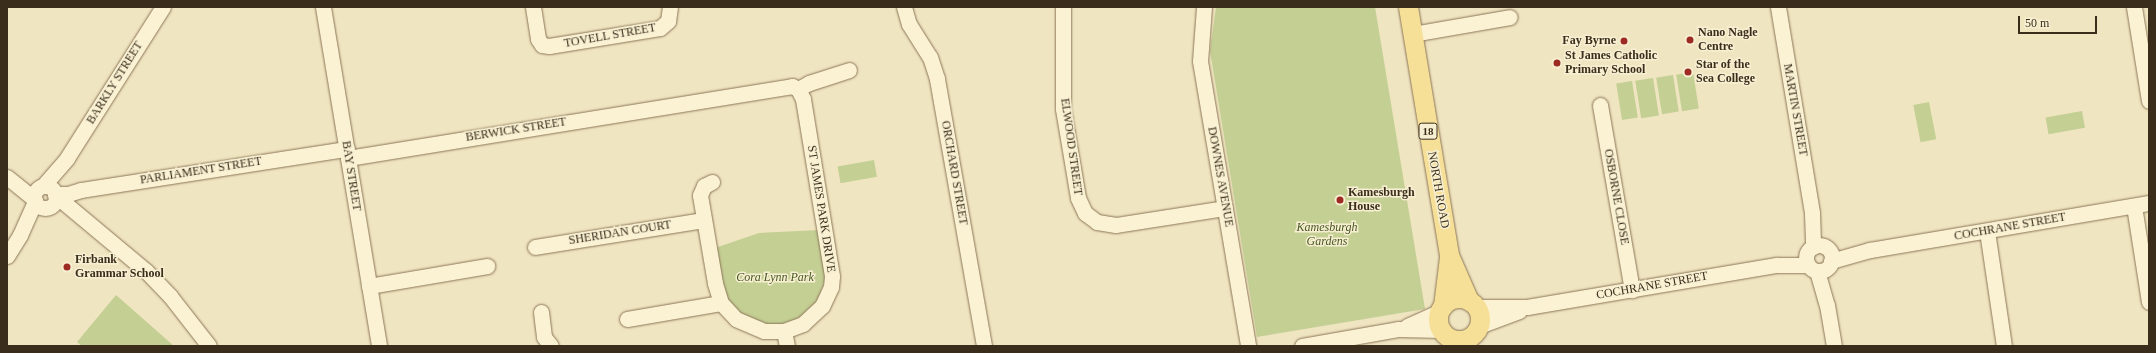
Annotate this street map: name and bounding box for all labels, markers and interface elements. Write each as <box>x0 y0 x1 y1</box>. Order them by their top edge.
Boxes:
scale bar <box>2020 8 2099 34</box>
text: 50 m <box>2025 16 2049 30</box>
street label: TOVELL STREET <box>563 21 657 51</box>
place label: Nano Nagle Centre <box>1698 26 1758 54</box>
place label: Fay Byrne <box>1562 34 1616 48</box>
marker: Nano Nagle Centre <box>1685 35 1695 45</box>
marker: Fay Byrne <box>1619 36 1629 46</box>
street label: BARKLY STREET <box>84 39 146 127</box>
place label: St James Catholic Primary School <box>1565 49 1657 77</box>
marker: St James Catholic Primary School <box>1552 58 1562 68</box>
place label: Star of the Sea College <box>1696 58 1755 86</box>
street label: MARTIN STREET <box>1780 63 1810 157</box>
marker: Star of the Sea College <box>1683 67 1693 77</box>
street label: ELWOOD STREET <box>1057 97 1085 197</box>
street label: BERWICK STREET <box>465 115 567 145</box>
street label: ORCHARD STREET <box>938 120 970 226</box>
road number: 18 <box>1418 122 1438 140</box>
street label: DOWNES AVENUE <box>1204 125 1236 229</box>
street label: BAY STREET <box>338 140 364 212</box>
street label: ST JAMES PARK DRIVE <box>804 144 838 274</box>
street label: OSBORNE CLOSE <box>1600 148 1632 246</box>
street label: NORTH ROAD <box>1424 151 1452 229</box>
street label: PARLIAMENT STREET <box>139 154 263 188</box>
place label: Kamesburgh House <box>1348 186 1415 214</box>
marker: Kamesburgh House <box>1335 195 1345 205</box>
street label: COCHRANE STREET <box>1953 210 2067 244</box>
street label: SHERIDAN COURT <box>568 218 672 248</box>
park label: Kamesburgh Gardens <box>1297 221 1357 249</box>
place label: Firbank Grammar School <box>75 253 164 281</box>
marker: Firbank Grammar School <box>62 262 72 272</box>
street label: COCHRANE STREET <box>1595 269 1709 303</box>
park label: Cora Lynn Park <box>736 271 814 285</box>

